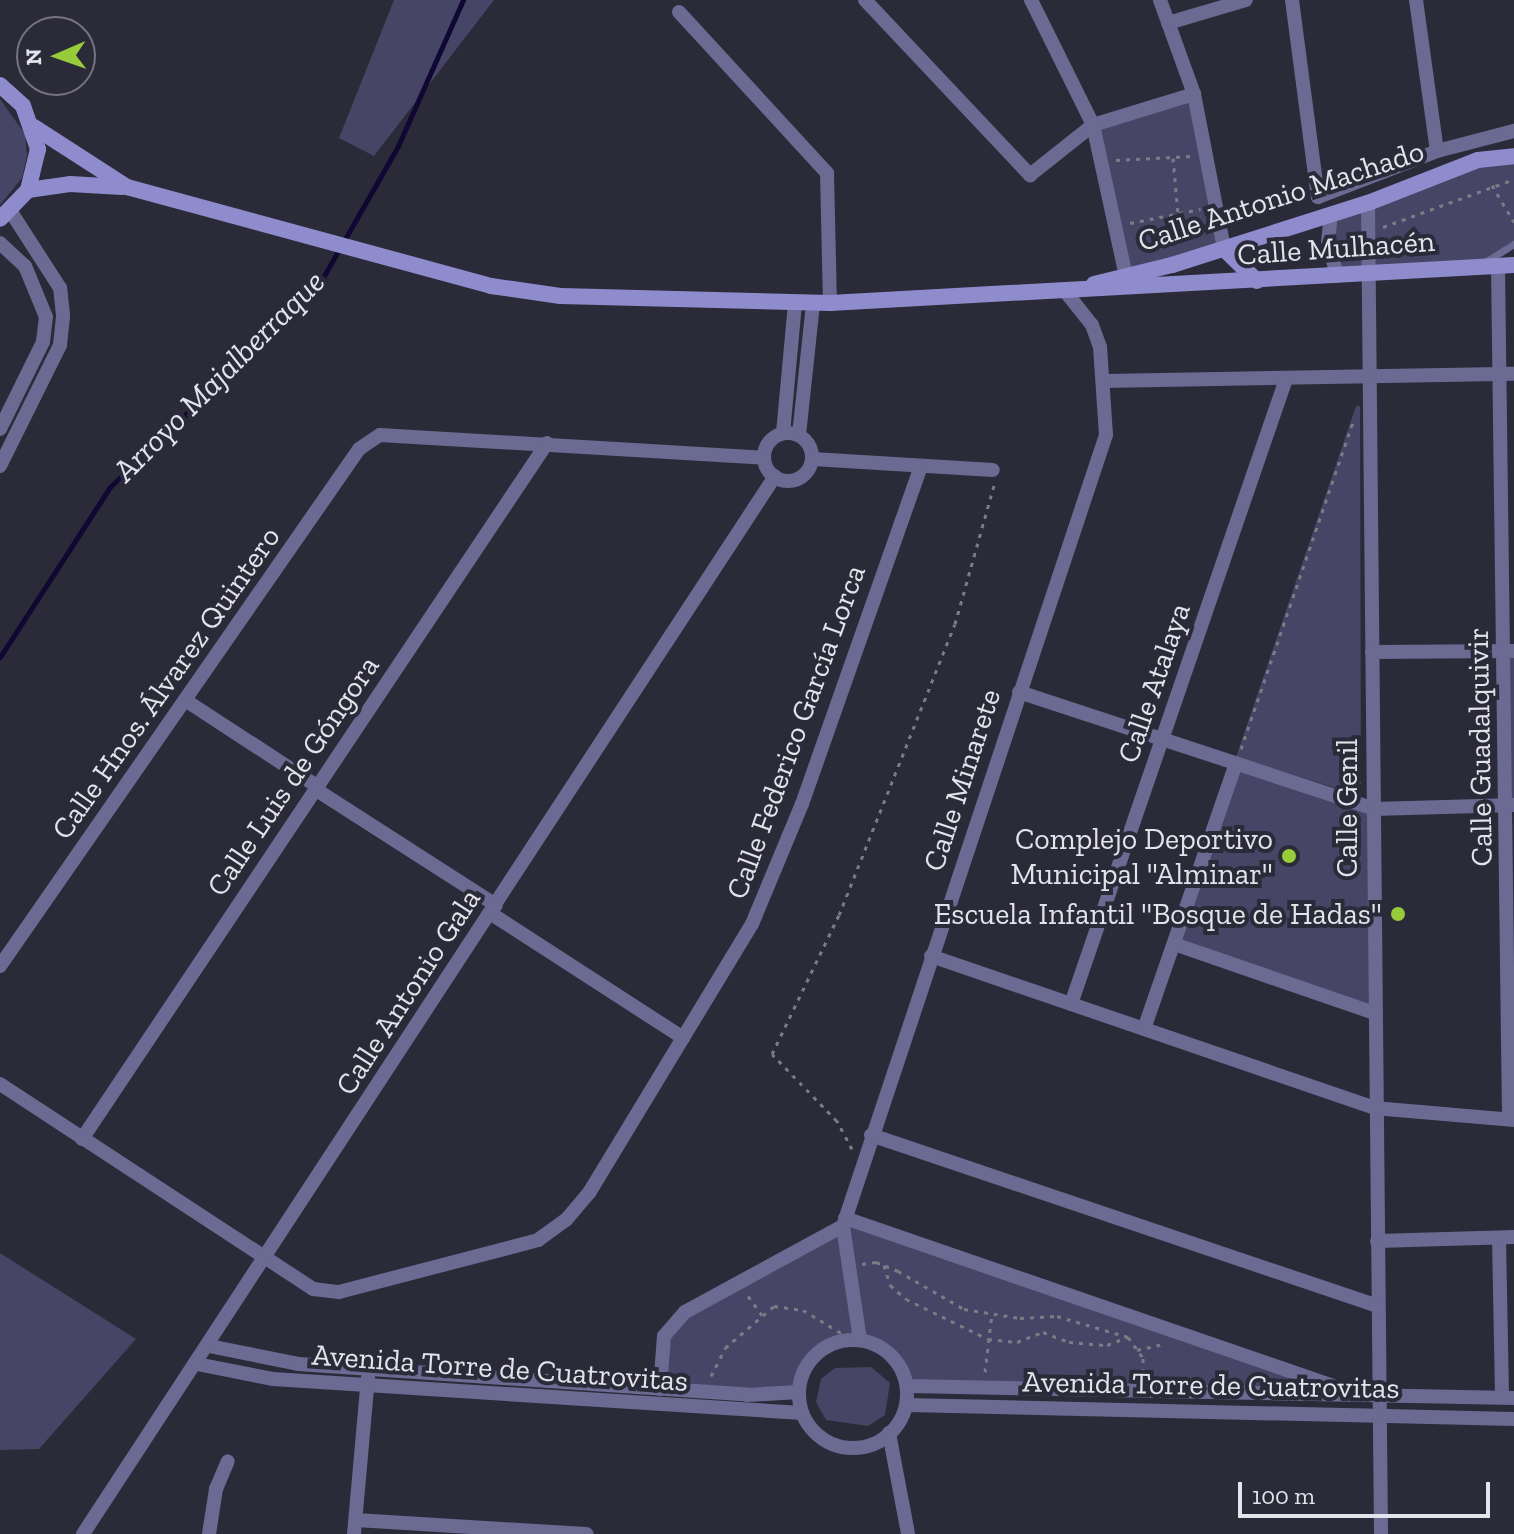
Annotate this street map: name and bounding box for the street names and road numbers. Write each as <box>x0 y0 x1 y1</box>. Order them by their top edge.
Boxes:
street label: Calle Antonio Machado <box>1133 133 1429 259</box>
street label: Calle Mulhacén <box>1236 223 1436 273</box>
street label: Calle Hnos. Álvarez Quintero <box>44 519 288 847</box>
street label: Calle Federico García Lorca <box>719 560 873 904</box>
street label: Calle Atalaya <box>1110 598 1198 768</box>
street label: Calle Guadalquivir <box>1460 627 1500 867</box>
street label: Calle Luis de Góngora <box>199 649 387 903</box>
street label: Calle Minarete <box>916 684 1008 876</box>
street label: Calle Genil <box>1329 738 1365 878</box>
street label: Calle Antonio Gala <box>328 882 488 1102</box>
street label: Avenida Torre de Cuatrovitas <box>310 1337 690 1399</box>
street label: Avenida Torre de Cuatrovitas <box>1022 1364 1400 1406</box>

